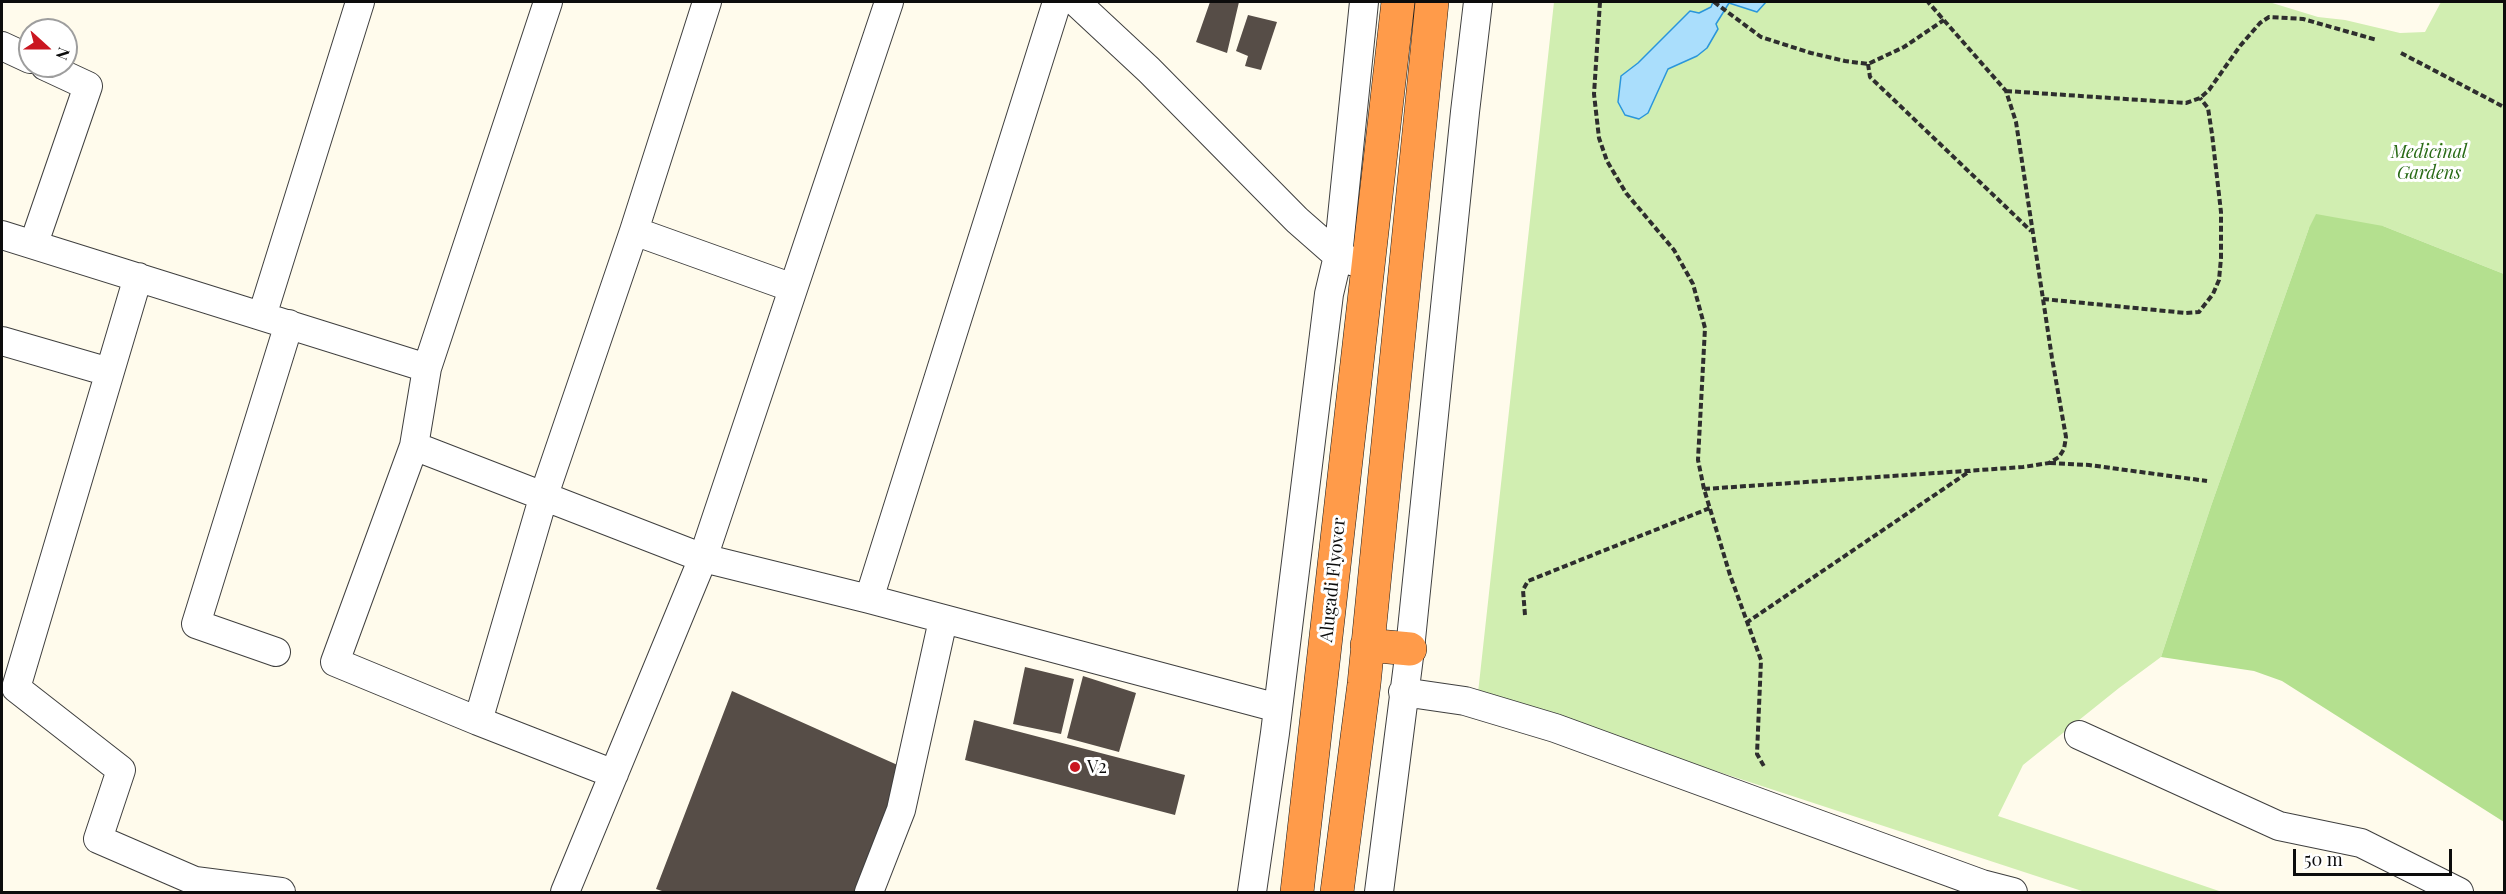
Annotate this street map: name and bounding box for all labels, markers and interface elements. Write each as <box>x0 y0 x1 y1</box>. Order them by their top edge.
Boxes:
north arrow <box>18 18 78 78</box>
text: N <box>52 45 75 63</box>
park label: Medicinal Gardens <box>2391 141 2467 184</box>
street label: Alugadi Flyover <box>1316 517 1350 643</box>
place label: V2 <box>1087 756 1107 778</box>
marker: V2 <box>1068 760 1082 774</box>
scale bar <box>2296 837 2455 875</box>
text: 50 m <box>2304 847 2343 871</box>

